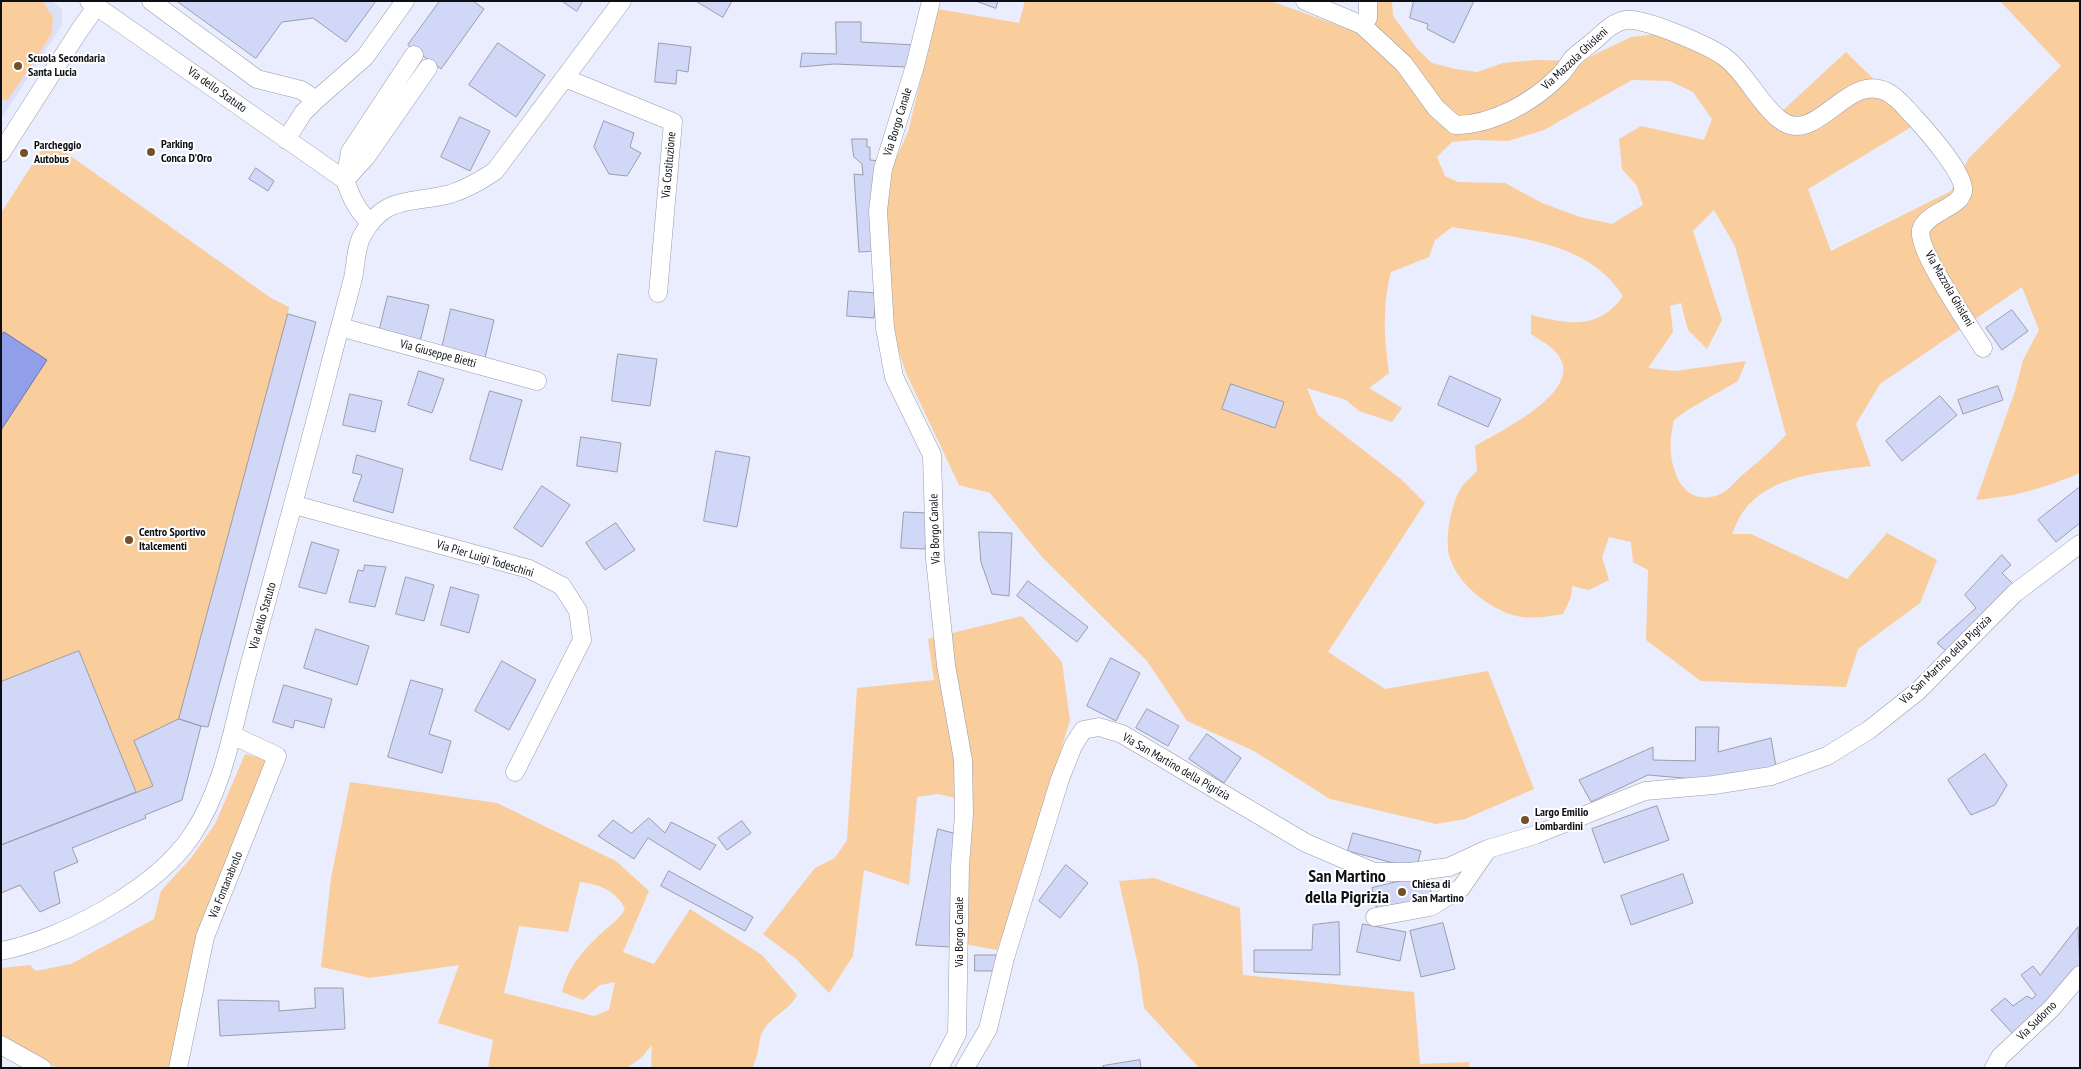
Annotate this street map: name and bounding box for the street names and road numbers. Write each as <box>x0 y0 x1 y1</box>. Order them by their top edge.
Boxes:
street label: Via Mazzola Ghisleni <box>1539 25 1611 93</box>
street label: Via dello Statuto <box>185 64 249 116</box>
street label: Via Borgo Canale <box>881 86 915 158</box>
street label: Via Costituzione <box>659 131 679 199</box>
street label: Via Mazzola Ghisleni <box>1921 248 1977 330</box>
street label: Via Giuseppe Bietti <box>398 337 478 371</box>
street label: Via Borgo Canale <box>927 494 943 564</box>
street label: Via Pier Luigi Todeschini <box>435 537 535 581</box>
street label: Via dello Statuto <box>247 581 279 651</box>
street label: Via San Martino della Pigrizia <box>1897 612 1995 708</box>
street label: Via San Martino della Pigrizia <box>1120 730 1232 804</box>
street label: Via Fontanabrolo <box>206 850 246 920</box>
street label: Via Borgo Canale <box>953 897 967 967</box>
street label: Via Sudorno <box>2014 998 2060 1044</box>

